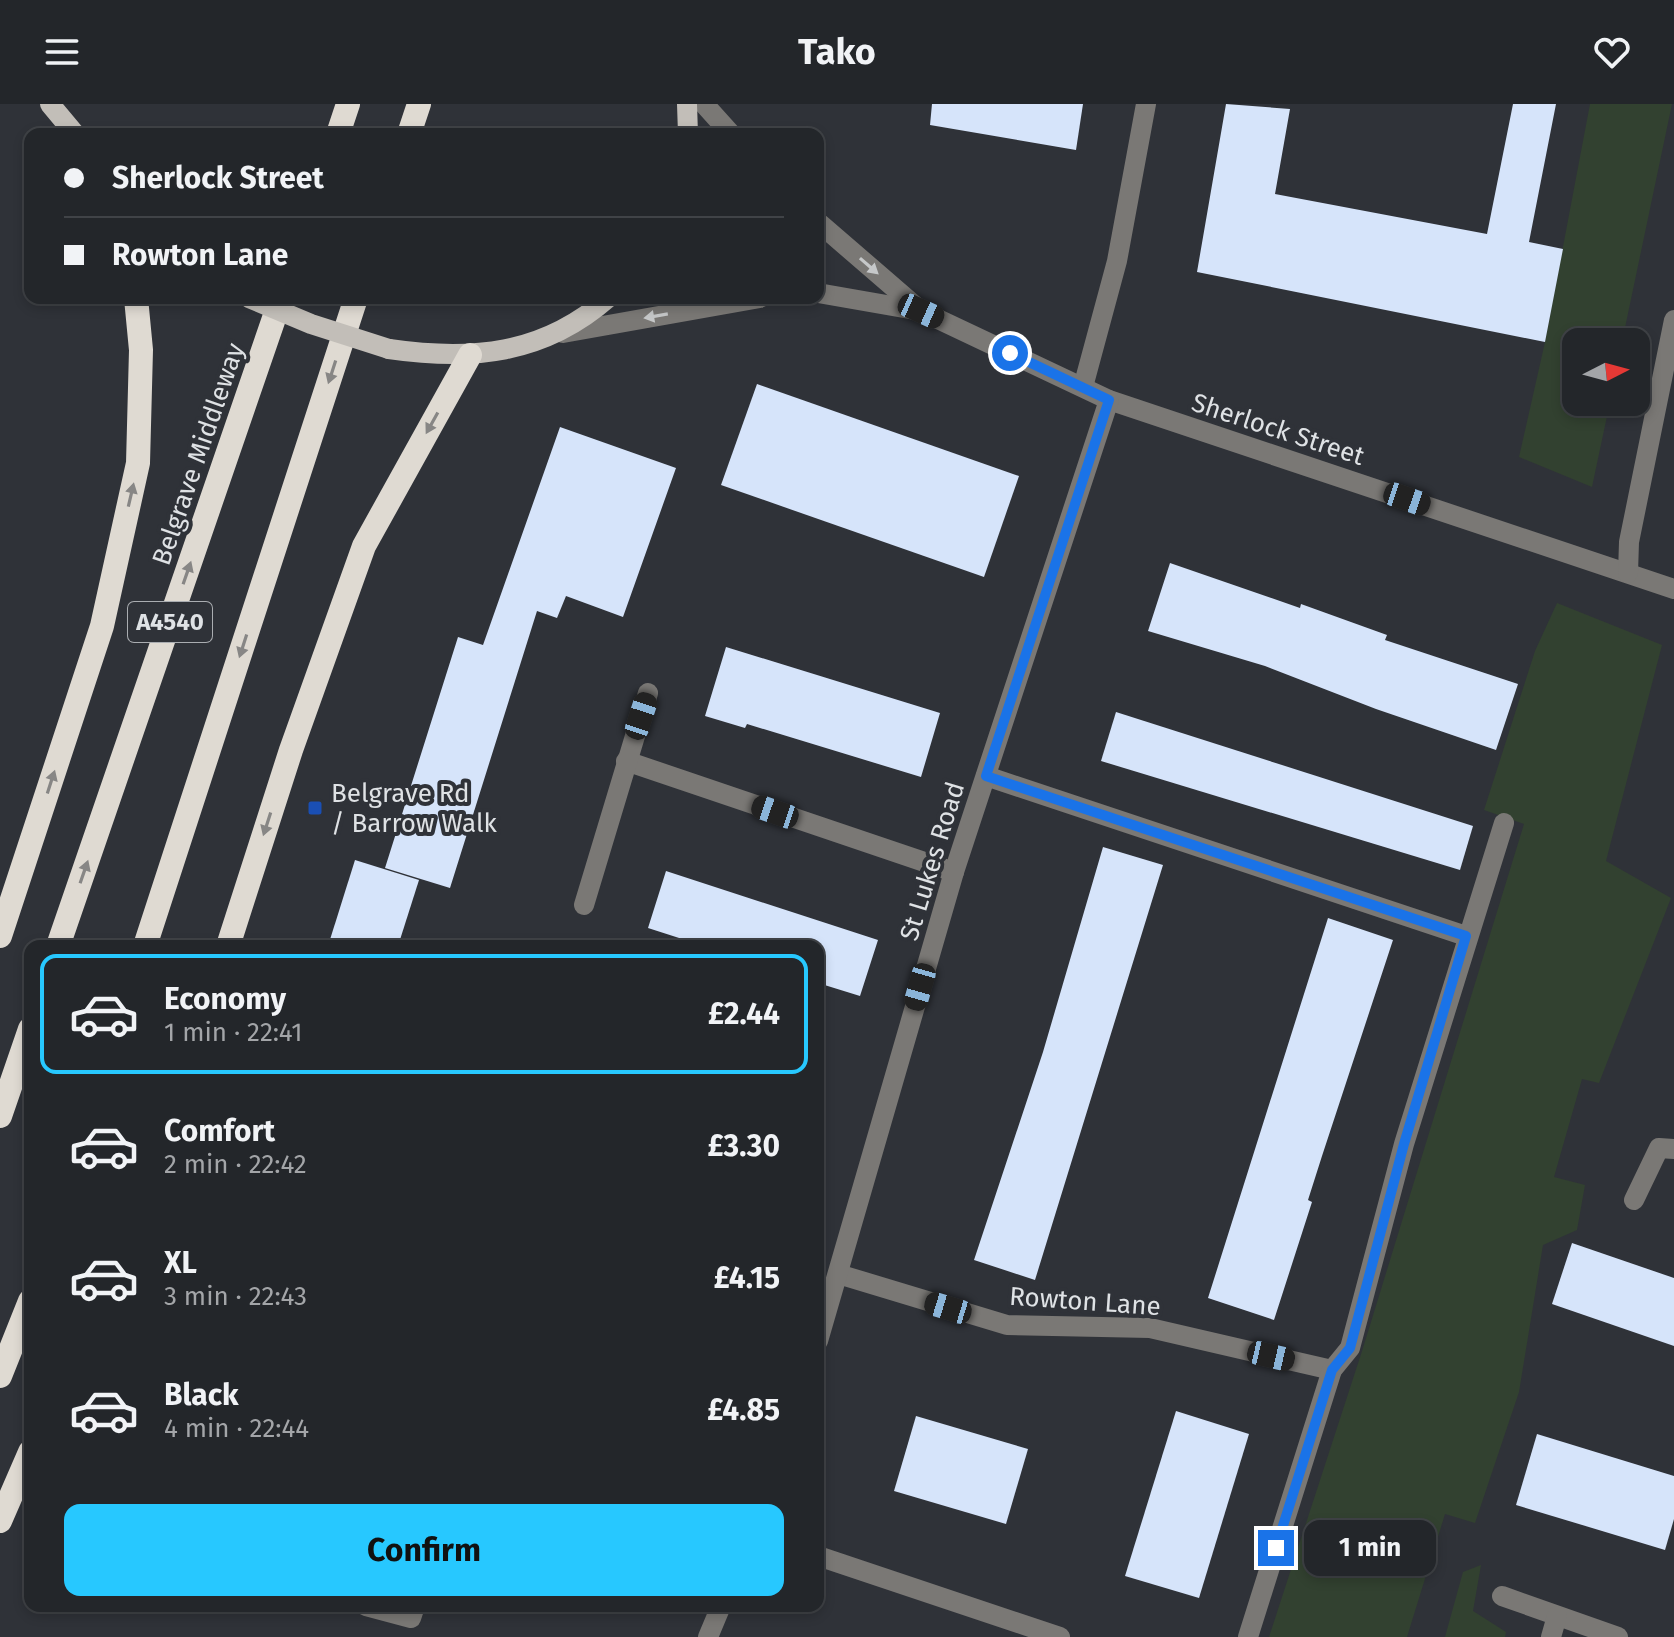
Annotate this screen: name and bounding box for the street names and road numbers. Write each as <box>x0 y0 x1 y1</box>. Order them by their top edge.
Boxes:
street label: Belgrave Middleway <box>146 339 251 569</box>
street label: Sherlock Street <box>1188 387 1369 472</box>
road number: A4540 <box>128 602 212 642</box>
street label: St Lukes Road <box>894 778 971 944</box>
street label: Rowton Lane <box>1008 1281 1162 1322</box>

